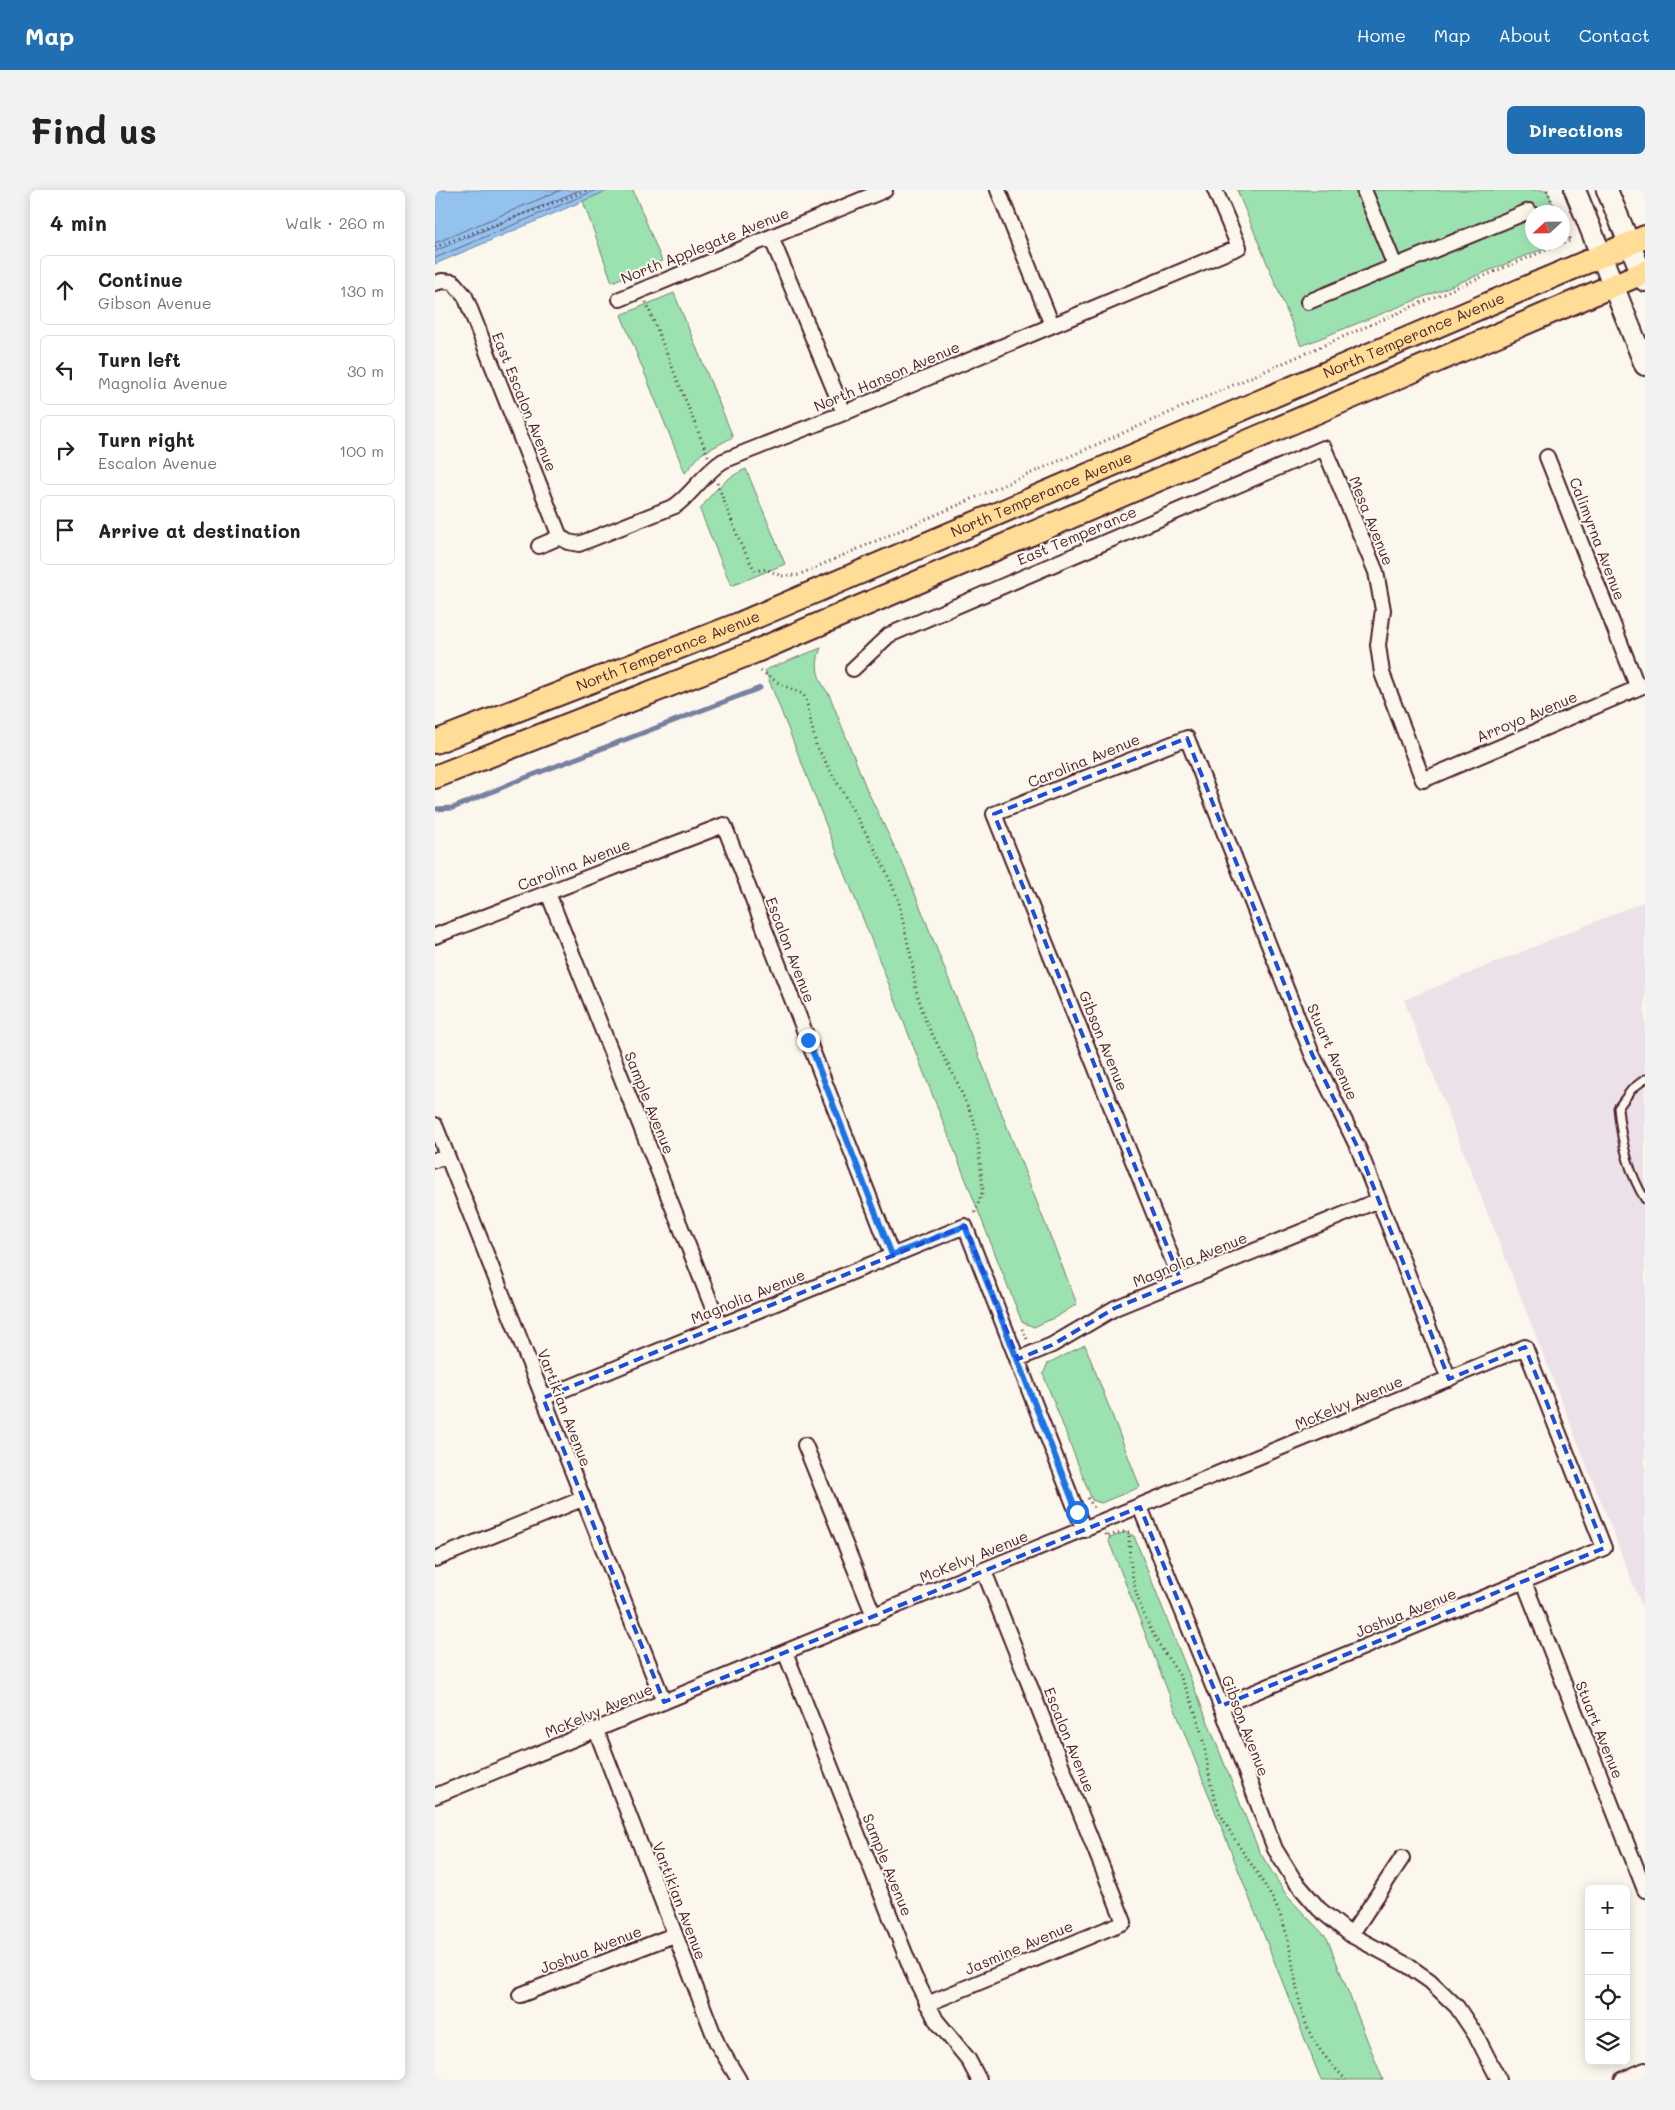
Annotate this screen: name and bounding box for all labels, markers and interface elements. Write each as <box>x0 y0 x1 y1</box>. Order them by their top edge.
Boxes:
text: Map <box>25 20 74 51</box>
text: Home <box>1357 23 1406 47</box>
text: Map <box>1434 23 1470 47</box>
text: About <box>1498 23 1551 47</box>
text: Contact <box>1579 23 1650 47</box>
button: Directions <box>1507 106 1645 154</box>
text: Find us <box>30 107 157 153</box>
street label: North Applegate Avenue <box>617 202 792 288</box>
north arrow <box>1525 205 1570 250</box>
text: 4 min <box>50 209 107 236</box>
text: Walk · 260 m <box>285 212 385 233</box>
text: Continue <box>98 267 183 292</box>
icon: ahead <box>51 276 79 304</box>
text: 130 m <box>340 280 384 301</box>
street label: North Temperance Avenue <box>1320 287 1507 382</box>
text: Gibson Avenue <box>98 292 212 313</box>
street label: East Escalon Avenue <box>488 329 562 474</box>
street label: North Hanson Avenue <box>810 336 963 416</box>
text: Turn left <box>98 347 181 372</box>
icon: left <box>51 356 79 384</box>
text: 30 m <box>347 360 384 381</box>
text: Magnolia Avenue <box>98 372 228 393</box>
text: Turn right <box>98 427 195 452</box>
icon: right <box>51 436 79 464</box>
text: 100 m <box>339 440 384 461</box>
street label: North Temperance Avenue <box>947 446 1135 542</box>
text: Escalon Avenue <box>98 452 217 473</box>
street label: Mesa Avenue <box>1345 473 1399 568</box>
street label: Calimyrna Avenue <box>1565 474 1631 603</box>
street label: East Temperance <box>1014 501 1139 569</box>
icon: arrive <box>51 516 79 544</box>
text: Arrive at destination <box>98 518 301 543</box>
street label: North Temperance Avenue <box>573 605 763 695</box>
street label: Arroyo Avenue <box>1473 686 1580 746</box>
street label: Carolina Avenue <box>1025 728 1143 792</box>
street label: Carolina Avenue <box>514 833 633 895</box>
street label: Escalon Avenue <box>762 894 820 1005</box>
street label: Gibson Avenue <box>1075 988 1133 1094</box>
street label: Stuart Avenue <box>1303 1000 1363 1103</box>
route end <box>797 1029 820 1052</box>
street label: Sample Avenue <box>620 1048 680 1157</box>
street label: Magnolia Avenue <box>1130 1227 1250 1291</box>
street label: Magnolia Avenue <box>688 1264 808 1328</box>
street label: Vartikian Avenue <box>533 1346 597 1469</box>
street label: McKelvy Avenue <box>1292 1370 1406 1434</box>
route start <box>1066 1501 1089 1524</box>
street label: McKelvy Avenue <box>916 1525 1031 1587</box>
street label: Joshua Avenue <box>1352 1583 1459 1641</box>
street label: Gibson Avenue <box>1218 1672 1274 1779</box>
street label: McKelvy Avenue <box>542 1678 656 1742</box>
street label: Stuart Avenue <box>1571 1678 1629 1781</box>
street label: Escalon Avenue <box>1040 1684 1100 1795</box>
street label: Sample Avenue <box>858 1810 918 1919</box>
street label: Vartikian Avenue <box>648 1839 712 1962</box>
map controls <box>1585 1885 1630 2065</box>
button: + <box>1585 1885 1630 1930</box>
street label: Jasmine Avenue <box>961 1915 1076 1979</box>
street label: Joshua Avenue <box>537 1921 644 1978</box>
button: − <box>1585 1930 1630 1975</box>
button: locate <box>1585 1975 1630 2020</box>
button: layers <box>1585 2020 1630 2065</box>

